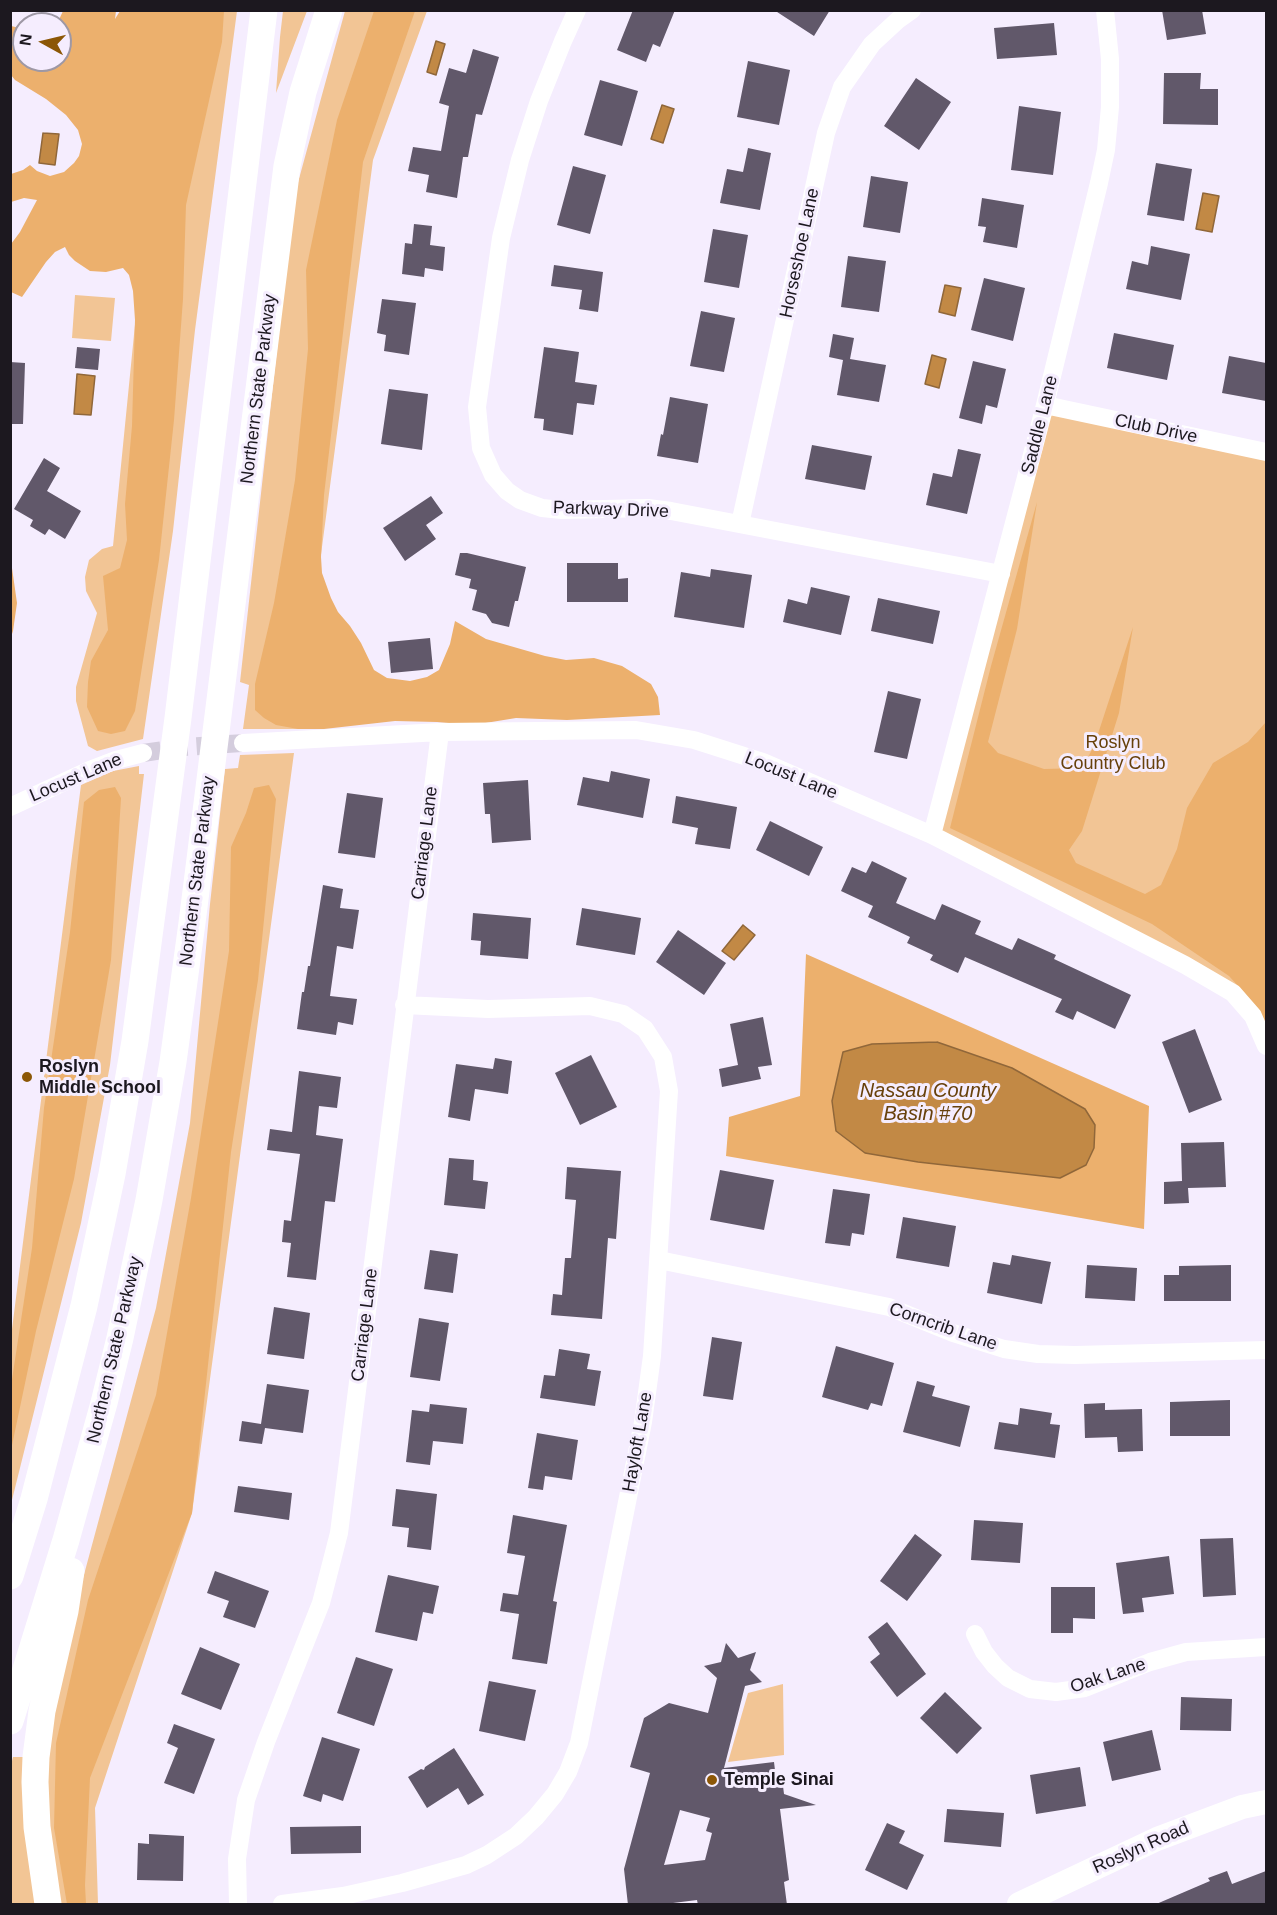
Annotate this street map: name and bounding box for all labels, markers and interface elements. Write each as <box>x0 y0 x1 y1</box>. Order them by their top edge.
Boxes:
north arrow <box>12 12 72 72</box>
text: N <box>16 33 35 47</box>
street label: Horseshoe Lane <box>776 186 824 320</box>
street label: Northern State Parkway <box>237 293 281 485</box>
street label: Saddle Lane <box>1017 373 1063 477</box>
street label: Club Drive <box>1113 410 1199 448</box>
street label: Parkway Drive <box>553 497 669 523</box>
park label: Roslyn Country Club <box>1060 732 1166 774</box>
street label: Locust Lane <box>741 748 841 804</box>
street label: Locust Lane <box>27 749 125 807</box>
street label: Northern State Parkway <box>176 775 220 967</box>
street label: Carriage Lane <box>407 785 443 901</box>
place label: Roslyn Middle School <box>39 1056 161 1098</box>
marker: Roslyn Middle School <box>20 1070 34 1084</box>
water label: Nassau County Basin #70 <box>860 1079 996 1126</box>
street label: Northern State Parkway <box>83 1254 147 1446</box>
street label: Carriage Lane <box>347 1267 383 1383</box>
street label: Corncrib Lane <box>886 1298 1000 1356</box>
street label: Hayloft Lane <box>619 1390 657 1494</box>
street label: Oak Lane <box>1068 1654 1148 1698</box>
place label: Temple Sinai <box>724 1769 834 1791</box>
marker: Temple Sinai <box>705 1773 719 1787</box>
street label: Roslyn Road <box>1090 1817 1192 1879</box>

